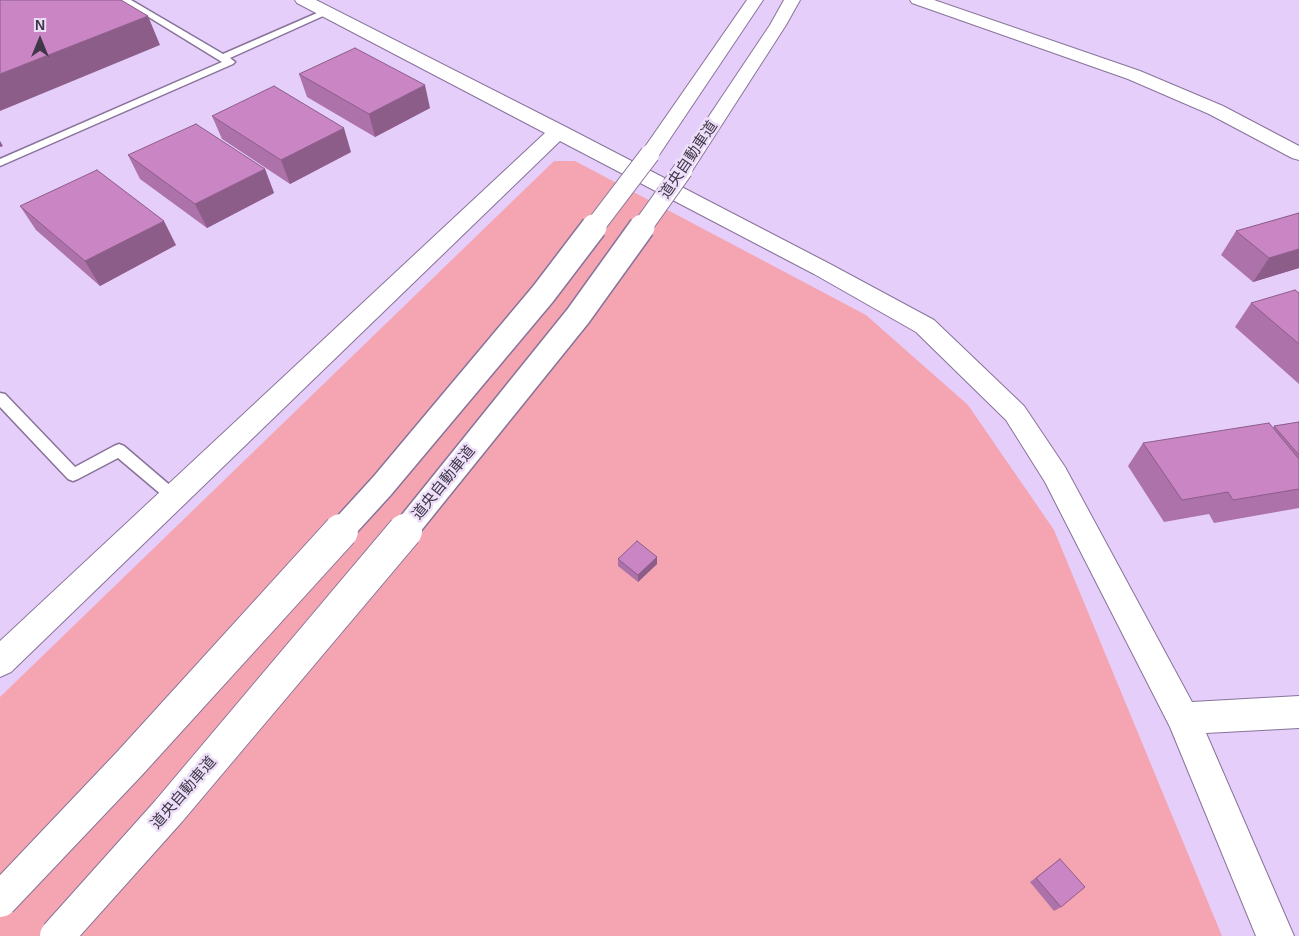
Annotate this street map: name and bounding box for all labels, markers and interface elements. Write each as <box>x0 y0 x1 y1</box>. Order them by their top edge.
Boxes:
north arrow <box>15 15 65 65</box>
text: N <box>35 17 45 33</box>
street label: 道央自動車道 <box>656 118 722 202</box>
street label: 道央自動車道 <box>409 442 479 524</box>
street label: 道央自動車道 <box>148 753 220 833</box>

